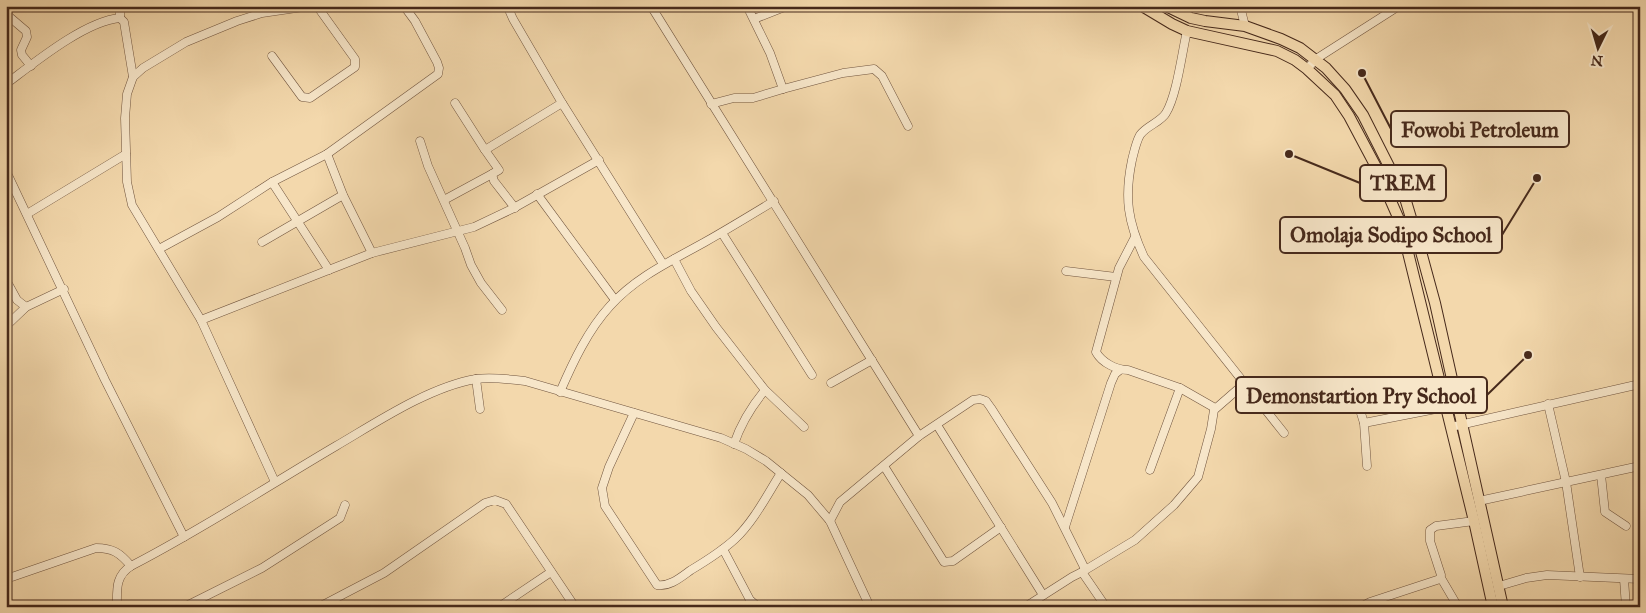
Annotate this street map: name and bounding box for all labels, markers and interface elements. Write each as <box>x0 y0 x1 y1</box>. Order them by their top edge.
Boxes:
north arrow <box>1574 22 1624 72</box>
text: N <box>1590 51 1604 69</box>
callout: Fowobi Petroleum <box>1391 111 1569 147</box>
text: Fowobi Petroleum <box>1401 117 1559 143</box>
callout: TREM <box>1360 165 1446 201</box>
text: TREM <box>1369 170 1436 196</box>
callout: Omolaja Sodipo School <box>1280 217 1502 253</box>
text: Omolaja Sodipo School <box>1290 222 1493 248</box>
callout: Demonstartion Pry School <box>1236 377 1487 413</box>
text: Demonstartion Pry School <box>1246 383 1477 409</box>

